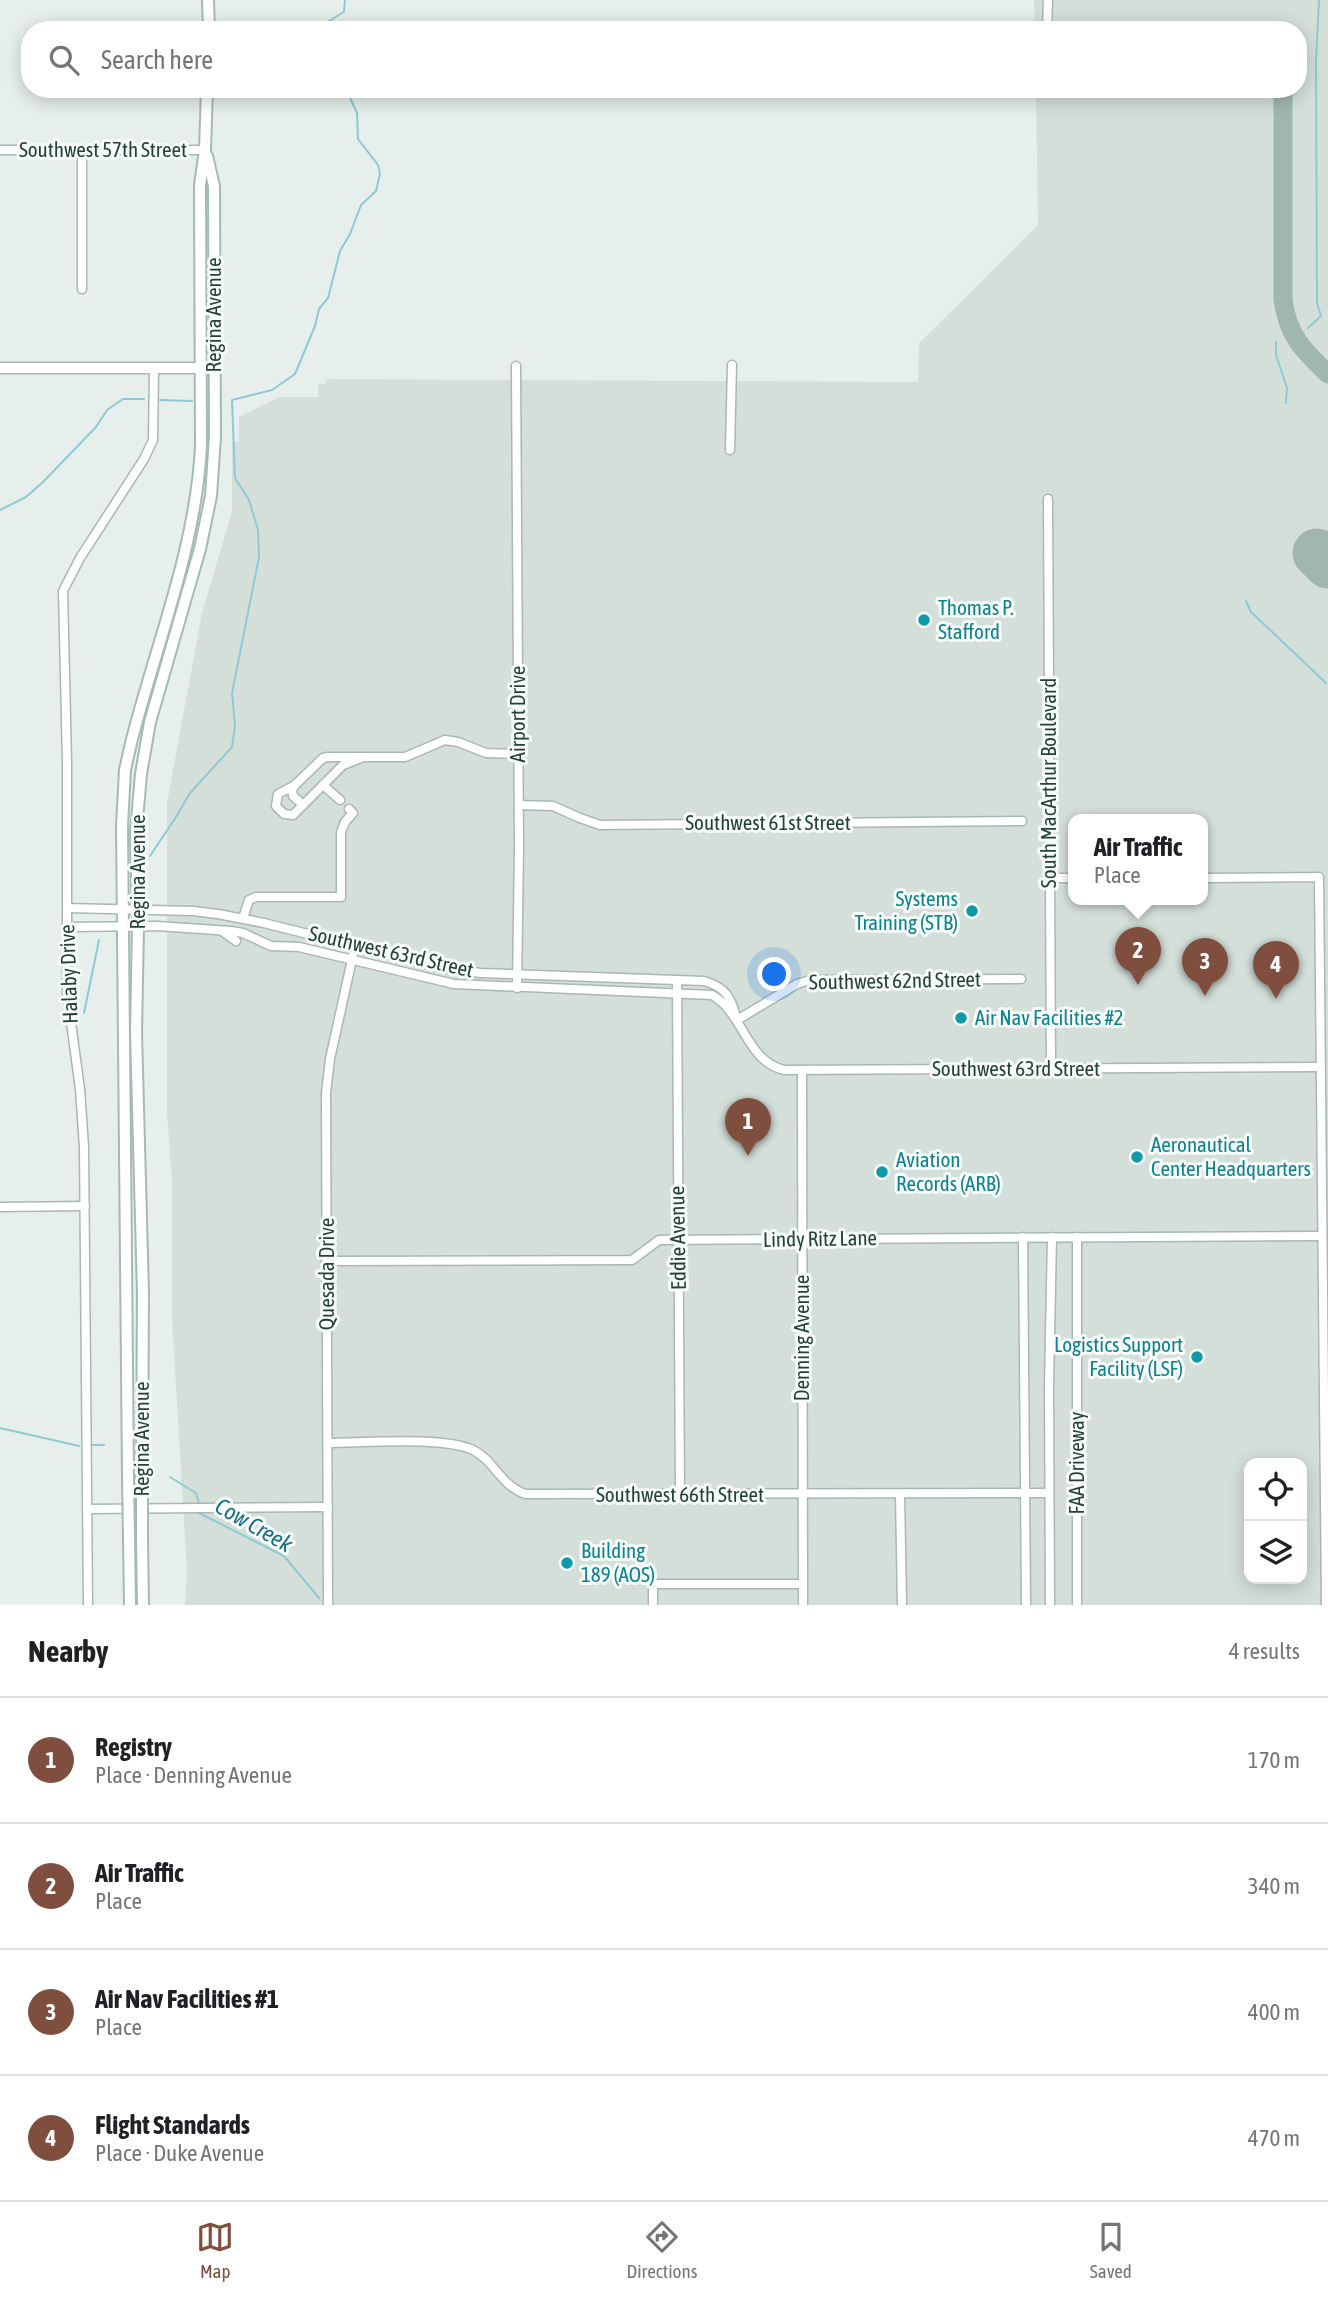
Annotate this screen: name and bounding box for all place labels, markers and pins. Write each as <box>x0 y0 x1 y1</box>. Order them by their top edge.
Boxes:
place label: Thomas P. Stafford <box>938 595 1014 643</box>
marker: Thomas P. Stafford <box>916 612 932 628</box>
place label: Systems Training (STB) <box>854 886 958 934</box>
marker: Systems Training (STB) <box>964 903 980 919</box>
pin: 2 <box>1115 927 1161 985</box>
pin: 3 <box>1182 938 1228 996</box>
pin: 4 <box>1253 941 1299 999</box>
place label: Air Nav Facilities #2 <box>975 1005 1124 1029</box>
marker: Air Nav Facilities #2 <box>953 1010 969 1026</box>
pin: 1 <box>725 1098 771 1156</box>
place label: Aeronautical Center Headquarters <box>1151 1132 1311 1180</box>
place label: Aviation Records (ARB) <box>896 1147 1001 1195</box>
marker: Aeronautical Center Headquarters <box>1129 1149 1145 1165</box>
marker: Aviation Records (ARB) <box>874 1164 890 1180</box>
place label: Logistics Support Facility (LSF) <box>1054 1332 1183 1380</box>
marker: Logistics Support Facility (LSF) <box>1189 1349 1205 1365</box>
place label: Building 189 (AOS) <box>581 1538 655 1586</box>
marker: Building 189 (AOS) <box>559 1555 575 1571</box>

